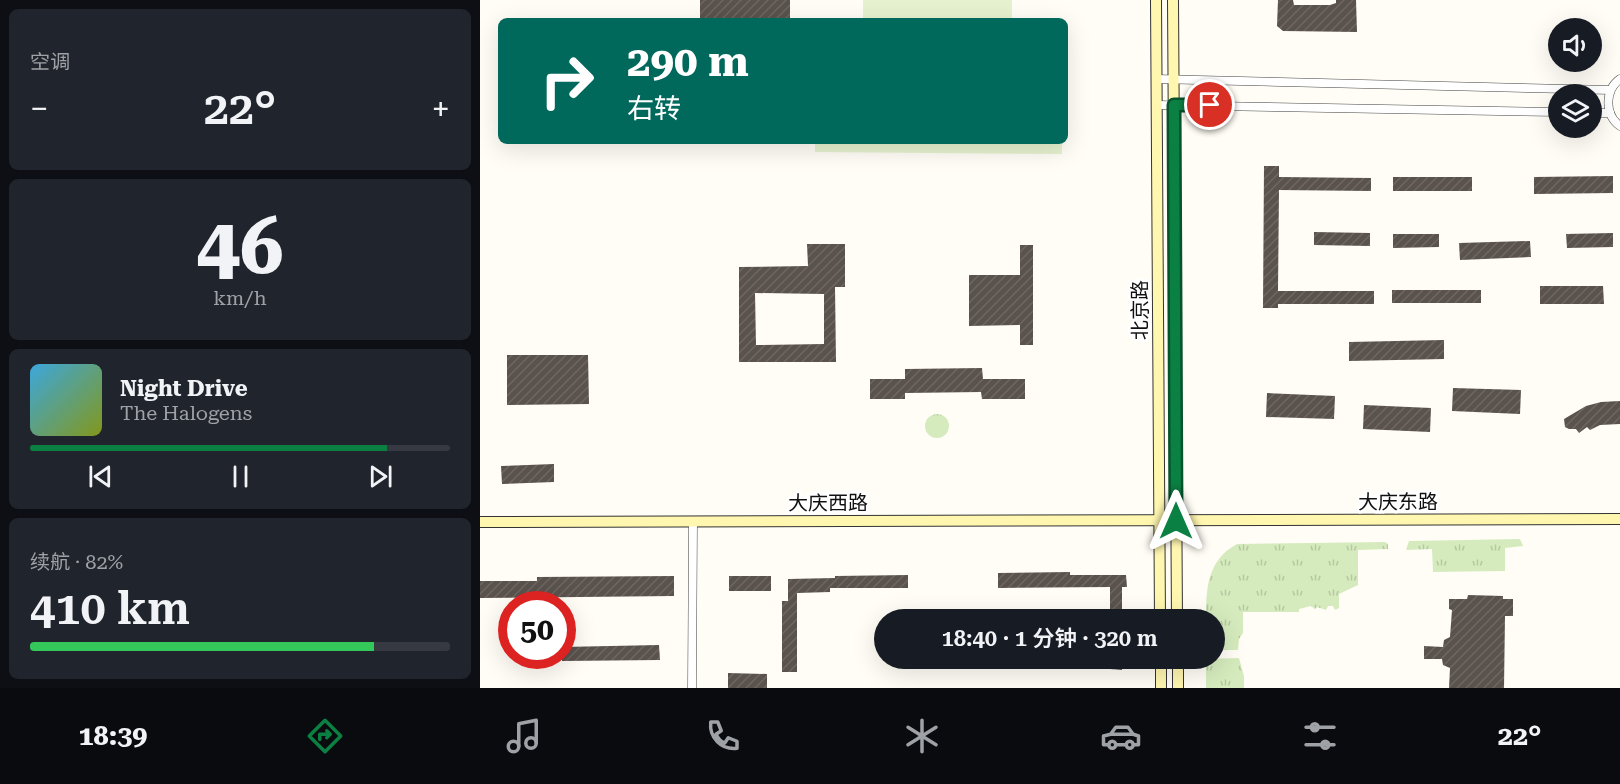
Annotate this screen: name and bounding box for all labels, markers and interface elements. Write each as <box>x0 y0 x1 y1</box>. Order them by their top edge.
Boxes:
map controls <box>1548 18 1602 138</box>
button: sound <box>1548 18 1602 72</box>
text: 290 m <box>627 37 749 86</box>
icon: right <box>528 42 606 120</box>
text: 空调 <box>30 50 70 74</box>
pin <box>1184 79 1235 130</box>
text: 22° <box>204 82 276 135</box>
button: layers <box>1548 84 1602 138</box>
icon: arrive <box>1193 88 1226 121</box>
text: − <box>30 89 48 128</box>
text: + <box>432 89 450 128</box>
text: 右转 <box>627 93 681 125</box>
text: 46 <box>196 201 284 292</box>
street label: 北京路 <box>1128 280 1152 340</box>
text: km/h <box>213 286 267 310</box>
text: Night Drive <box>120 376 248 401</box>
text: The Halogens <box>120 401 252 425</box>
icon: previous <box>84 460 117 493</box>
icon: pause <box>224 460 257 493</box>
icon: next <box>364 460 397 493</box>
position arrow <box>1144 489 1208 553</box>
street label: 大庆东路 <box>1358 490 1438 514</box>
street label: 大庆西路 <box>788 491 868 515</box>
text: 续航 · 82% <box>30 550 123 574</box>
text: 410 km <box>30 582 190 635</box>
speed limit sign: 50 <box>498 591 576 669</box>
text: 18:40 · 1 分钟 · 320 m <box>941 626 1158 651</box>
icon: directions <box>304 715 346 757</box>
icon: music <box>503 715 545 757</box>
icon: phone <box>702 715 744 757</box>
icon: climate <box>901 715 943 757</box>
icon: car <box>1100 715 1142 757</box>
icon: filters <box>1299 715 1341 757</box>
text: 18:39 <box>78 720 147 752</box>
text: 22° <box>1498 720 1542 752</box>

